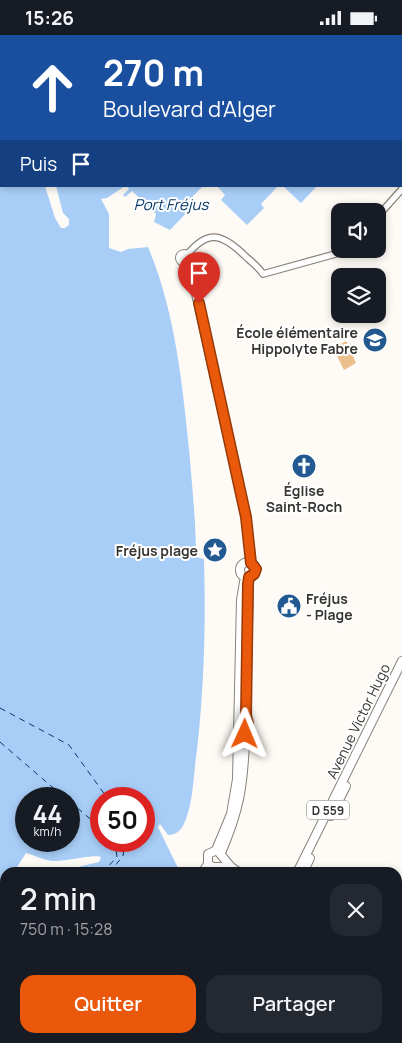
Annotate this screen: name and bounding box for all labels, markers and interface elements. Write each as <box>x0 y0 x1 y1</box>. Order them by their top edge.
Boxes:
text: 15:26 <box>25 5 74 31</box>
text: 270 m <box>103 49 204 97</box>
icon: ahead <box>20 55 85 120</box>
text: Boulevard d'Alger <box>103 94 276 124</box>
icon: arrive <box>67 150 95 178</box>
text: Puis <box>20 151 57 177</box>
water label: Port Fréjus <box>134 194 209 215</box>
map controls <box>331 203 386 323</box>
button: sound <box>331 203 386 258</box>
pin <box>178 252 220 303</box>
icon: arrive <box>185 259 213 287</box>
button: layers <box>331 268 386 323</box>
place label: École élémentaire Hippolyte Fabre <box>236 323 358 358</box>
school or university icon: École élémentaire Hippolyte Fabre <box>362 327 388 353</box>
church icon: Église Saint-Roch <box>291 453 317 479</box>
place label: Église Saint-Roch <box>266 481 342 516</box>
place icon: Fréjus plage <box>202 537 228 563</box>
place label: Fréjus plage <box>116 541 198 560</box>
place label: Fréjus - Plage <box>306 589 353 624</box>
public building icon: Fréjus - Plage <box>276 593 302 619</box>
street label: Avenue Victor Hugo <box>322 660 394 782</box>
position arrow <box>218 707 270 759</box>
speed limit sign: 50 <box>90 787 155 852</box>
text: 44 <box>32 796 63 831</box>
road number: D 559 <box>307 801 349 819</box>
text: km/h <box>34 823 61 840</box>
text: 2 min <box>20 878 96 919</box>
button: close <box>330 884 382 936</box>
text: 750 m · 15:28 <box>20 918 113 940</box>
button: Quitter <box>20 975 196 1033</box>
button: Partager <box>206 975 382 1033</box>

